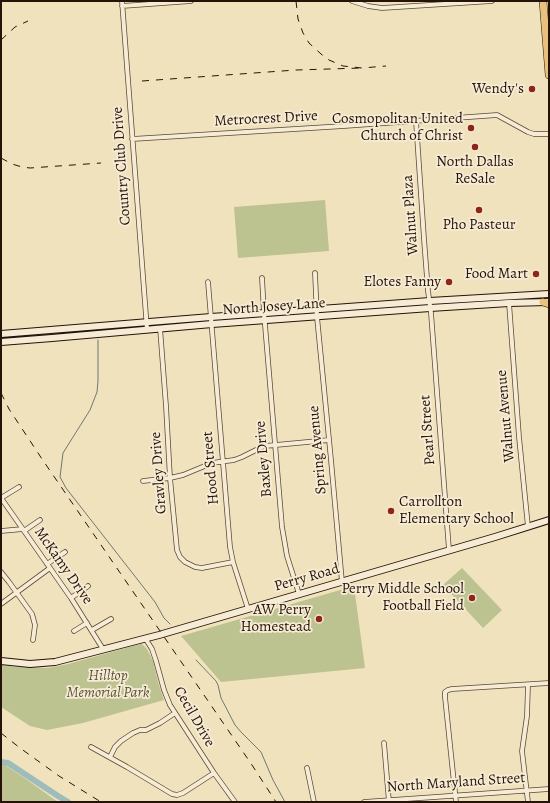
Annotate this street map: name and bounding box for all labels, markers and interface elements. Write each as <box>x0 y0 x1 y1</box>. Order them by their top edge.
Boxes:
place label: Wendy's <box>472 80 524 98</box>
marker: Wendy's <box>527 84 537 94</box>
street label: Country Club Drive <box>109 106 135 226</box>
street label: Metrocrest Drive <box>214 107 318 131</box>
place label: Cosmopolitan United Church of Christ <box>332 110 463 145</box>
marker: Cosmopolitan United Church of Christ <box>466 123 476 133</box>
marker: North Dallas ReSale <box>470 142 480 152</box>
place label: North Dallas ReSale <box>436 153 514 188</box>
street label: Walnut Plaza <box>399 174 423 256</box>
marker: Pho Pasteur <box>474 205 484 215</box>
place label: Pho Pasteur <box>442 216 516 234</box>
place label: Food Mart <box>465 265 528 283</box>
marker: Food Mart <box>531 269 541 279</box>
place label: Elotes Fanny <box>363 273 441 291</box>
marker: Elotes Fanny <box>444 277 454 287</box>
street label: North Josey Lane <box>222 294 326 320</box>
street label: Walnut Avenue <box>493 369 519 463</box>
street label: Pearl Street <box>417 394 439 466</box>
street label: Spring Avenue <box>305 405 331 495</box>
street label: Baxley Drive <box>252 420 276 498</box>
street label: Hood Street <box>199 430 223 506</box>
street label: Gravley Drive <box>147 431 171 515</box>
place label: Carrollton Elementary School <box>399 493 514 528</box>
marker: Carrollton Elementary School <box>386 506 396 516</box>
street label: McKamy Drive <box>30 524 96 608</box>
street label: Perry Road <box>272 560 342 596</box>
place label: Perry Middle School Football Field <box>341 580 464 615</box>
marker: Perry Middle School Football Field <box>467 593 477 603</box>
place label: AW Perry Homestead <box>241 601 311 636</box>
marker: AW Perry Homestead <box>314 614 324 624</box>
park label: Hilltop Memorial Park <box>67 667 149 702</box>
street label: Cecil Drive <box>170 684 218 750</box>
street label: North Maryland Street <box>386 769 526 797</box>

